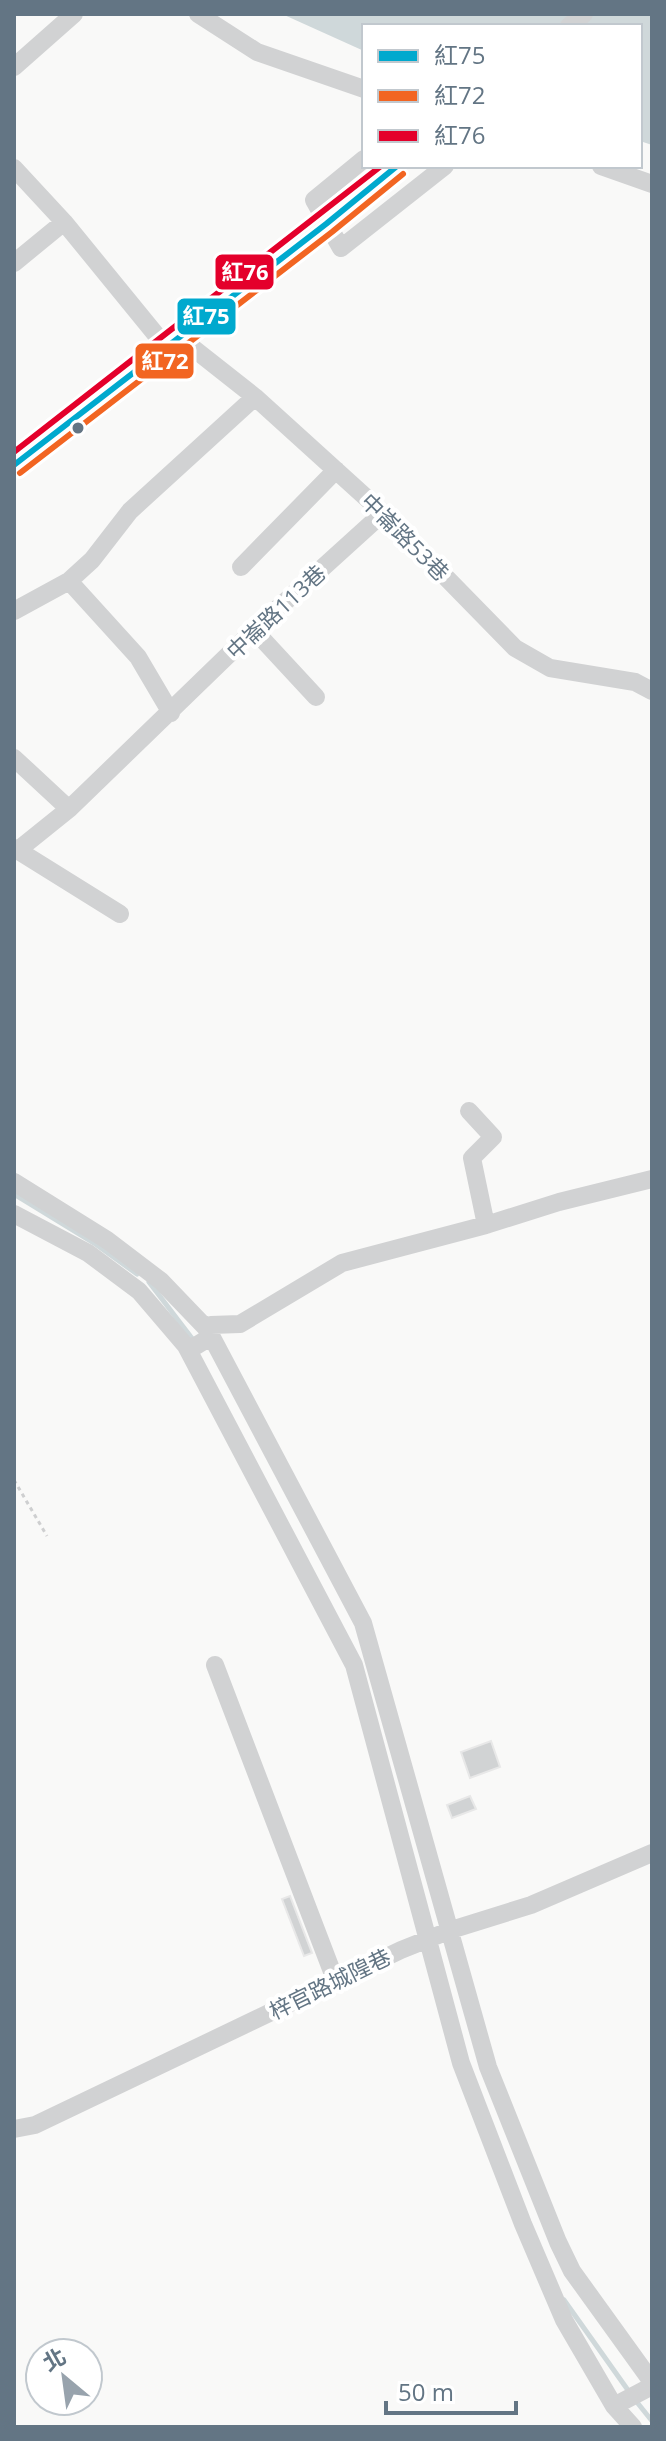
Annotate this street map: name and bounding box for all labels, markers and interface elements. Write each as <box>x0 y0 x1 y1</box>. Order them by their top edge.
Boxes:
legend <box>362 24 642 168</box>
text: 紅75 <box>434 38 485 71</box>
text: 紅72 <box>434 78 485 111</box>
text: 紅76 <box>434 118 485 151</box>
line badge: 紅76 <box>214 253 275 291</box>
text: 紅76 <box>221 256 269 286</box>
line badge: 紅75 <box>176 297 237 336</box>
text: 紅75 <box>182 300 230 330</box>
line badge: 紅72 <box>134 342 195 380</box>
text: 紅72 <box>141 345 189 375</box>
unlabelled marker <box>70 420 86 436</box>
street label: 中崙路53巷 <box>355 486 456 587</box>
street label: 中崙路113巷 <box>219 557 332 665</box>
street label: 梓官路城隍巷 <box>264 1941 395 2026</box>
north arrow <box>24 2337 104 2417</box>
text: 北 <box>37 2340 71 2377</box>
scale bar <box>386 2365 516 2415</box>
text: 50 m <box>398 2375 454 2408</box>

